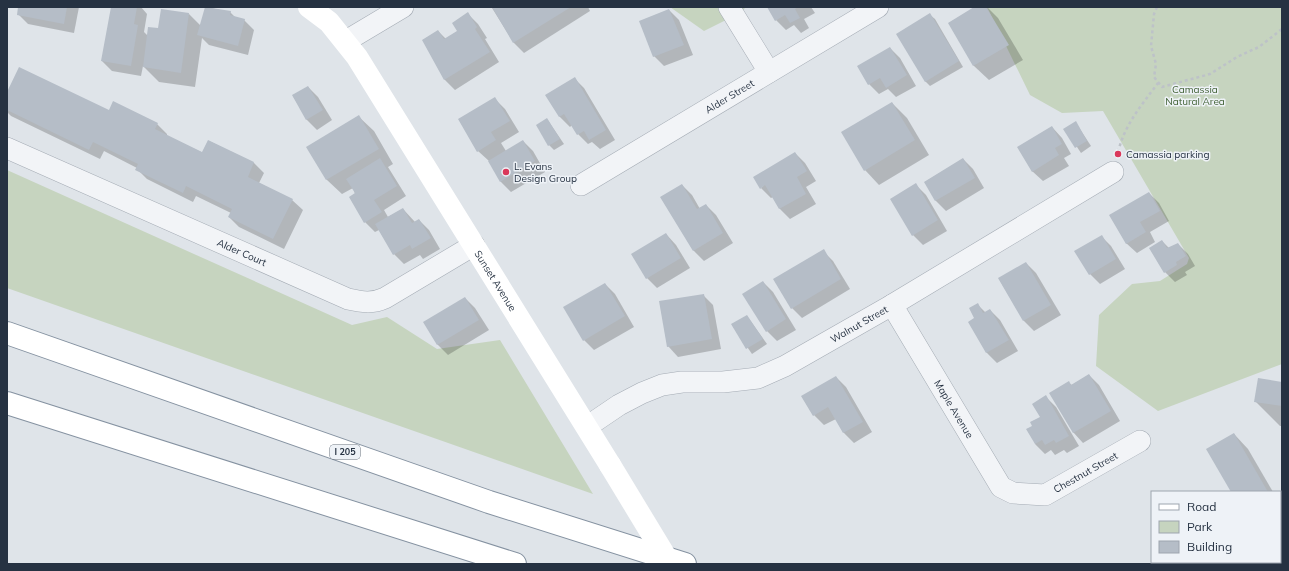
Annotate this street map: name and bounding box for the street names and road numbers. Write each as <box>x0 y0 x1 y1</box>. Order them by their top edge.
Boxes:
street label: Alder Street <box>703 76 757 116</box>
street label: Alder Court <box>215 236 269 269</box>
street label: Sunset Avenue <box>471 248 519 314</box>
street label: Walnut Street <box>828 302 891 346</box>
street label: Maple Avenue <box>931 377 976 441</box>
road number: I 205 <box>330 445 360 459</box>
street label: Chestnut Street <box>1051 449 1121 496</box>

